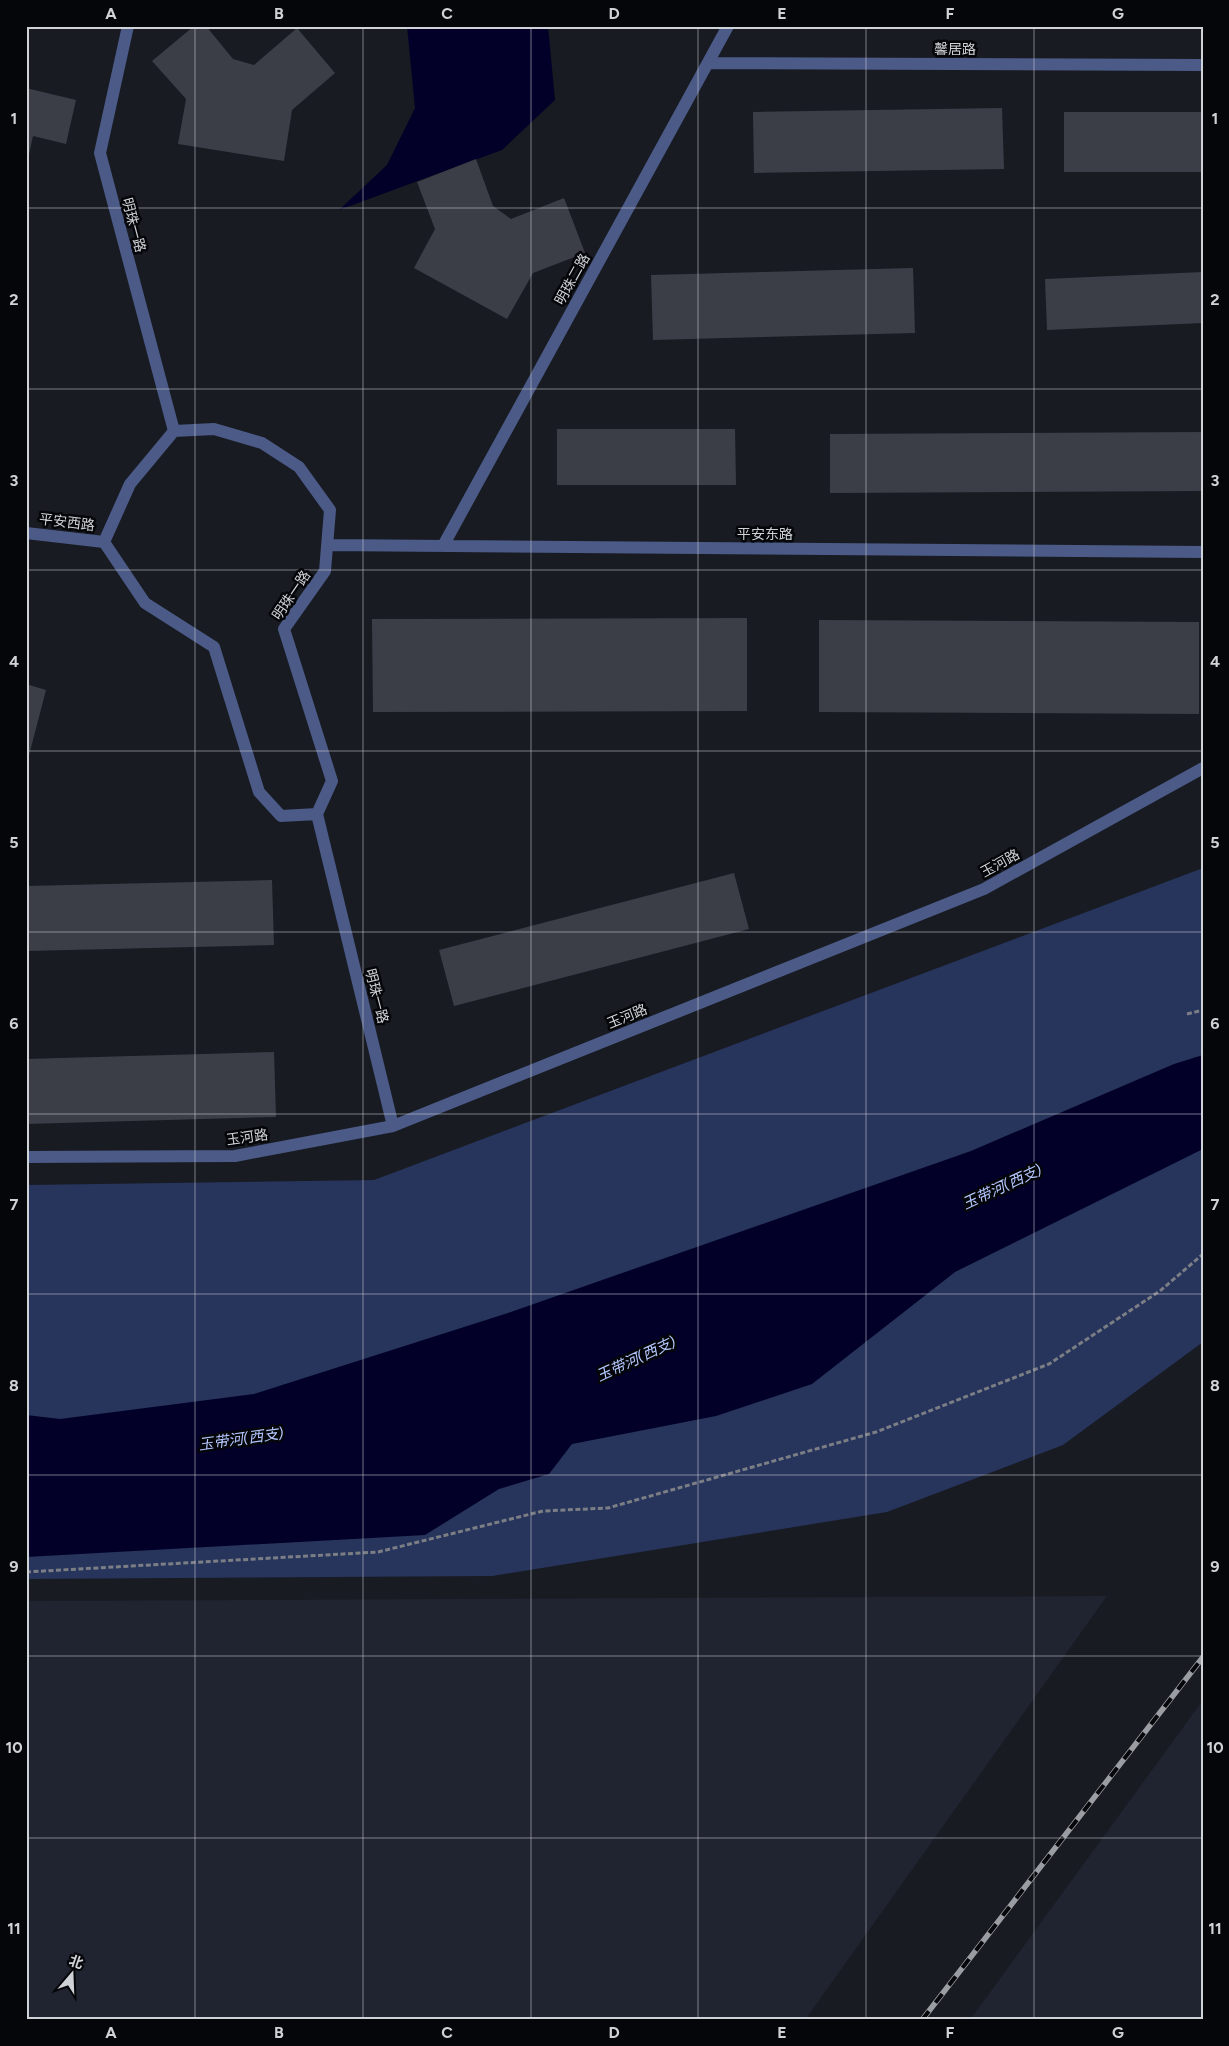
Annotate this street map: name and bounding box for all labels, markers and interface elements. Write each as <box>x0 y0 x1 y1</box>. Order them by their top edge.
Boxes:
text: A <box>105 4 117 23</box>
text: B <box>274 4 284 23</box>
text: C <box>441 4 453 23</box>
text: D <box>608 4 620 23</box>
text: E <box>777 4 787 23</box>
text: F <box>946 4 955 23</box>
text: G <box>1112 4 1124 23</box>
street label: 馨居路 <box>934 41 976 58</box>
text: 1 <box>11 109 17 128</box>
text: 1 <box>1212 109 1218 128</box>
street label: 明珠一路 <box>118 196 149 254</box>
street label: 明珠二路 <box>551 251 593 308</box>
text: 2 <box>9 290 19 309</box>
text: 2 <box>1210 290 1220 309</box>
text: 3 <box>10 471 19 490</box>
text: 3 <box>1211 471 1220 490</box>
street label: 平安西路 <box>38 511 96 534</box>
street label: 平安东路 <box>737 526 793 543</box>
street label: 明珠一路 <box>269 567 314 623</box>
text: 4 <box>9 652 19 671</box>
text: 4 <box>1210 652 1220 671</box>
text: 5 <box>9 833 19 852</box>
text: 5 <box>1210 833 1220 852</box>
street label: 玉河路 <box>978 846 1023 881</box>
street label: 明珠一路 <box>361 967 392 1025</box>
street label: 玉河路 <box>605 1001 650 1032</box>
text: 6 <box>9 1014 19 1033</box>
text: 6 <box>1210 1014 1220 1033</box>
street label: 玉河路 <box>225 1126 269 1149</box>
water label: 玉带河(西支) <box>959 1161 1045 1213</box>
text: 7 <box>10 1195 19 1214</box>
text: 7 <box>1211 1195 1220 1214</box>
water label: 玉带河(西支) <box>593 1333 679 1385</box>
text: 8 <box>9 1376 19 1395</box>
text: 8 <box>1210 1376 1220 1395</box>
water label: 玉带河(西支) <box>197 1424 285 1454</box>
text: 9 <box>9 1557 19 1576</box>
text: 9 <box>1210 1557 1220 1576</box>
text: 10 <box>5 1738 23 1757</box>
text: 10 <box>1206 1738 1224 1757</box>
text: 11 <box>7 1919 21 1938</box>
text: 11 <box>1208 1919 1222 1938</box>
north arrow <box>48 1948 98 1998</box>
text: 北 <box>67 1952 85 1972</box>
text: A <box>105 2023 117 2042</box>
text: B <box>274 2023 284 2042</box>
text: C <box>441 2023 453 2042</box>
text: D <box>608 2023 620 2042</box>
text: E <box>777 2023 787 2042</box>
text: F <box>946 2023 955 2042</box>
text: G <box>1112 2023 1124 2042</box>

